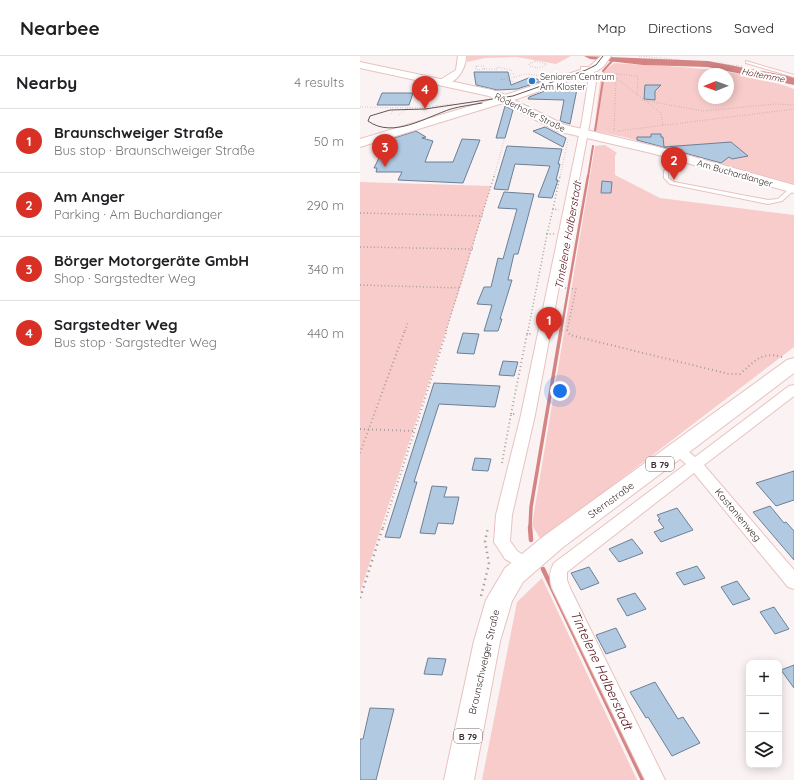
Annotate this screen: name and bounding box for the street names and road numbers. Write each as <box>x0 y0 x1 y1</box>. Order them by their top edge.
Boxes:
street label: Röderhofer Straße <box>493 90 567 134</box>
street label: Am Buchardianger <box>696 157 775 189</box>
road number: B 79 <box>646 457 674 471</box>
street label: Sternstraße <box>585 479 637 521</box>
street label: Kastanienweg <box>712 486 764 544</box>
street label: Braunschweiger Straße <box>466 608 502 716</box>
road number: B 79 <box>454 729 482 743</box>

